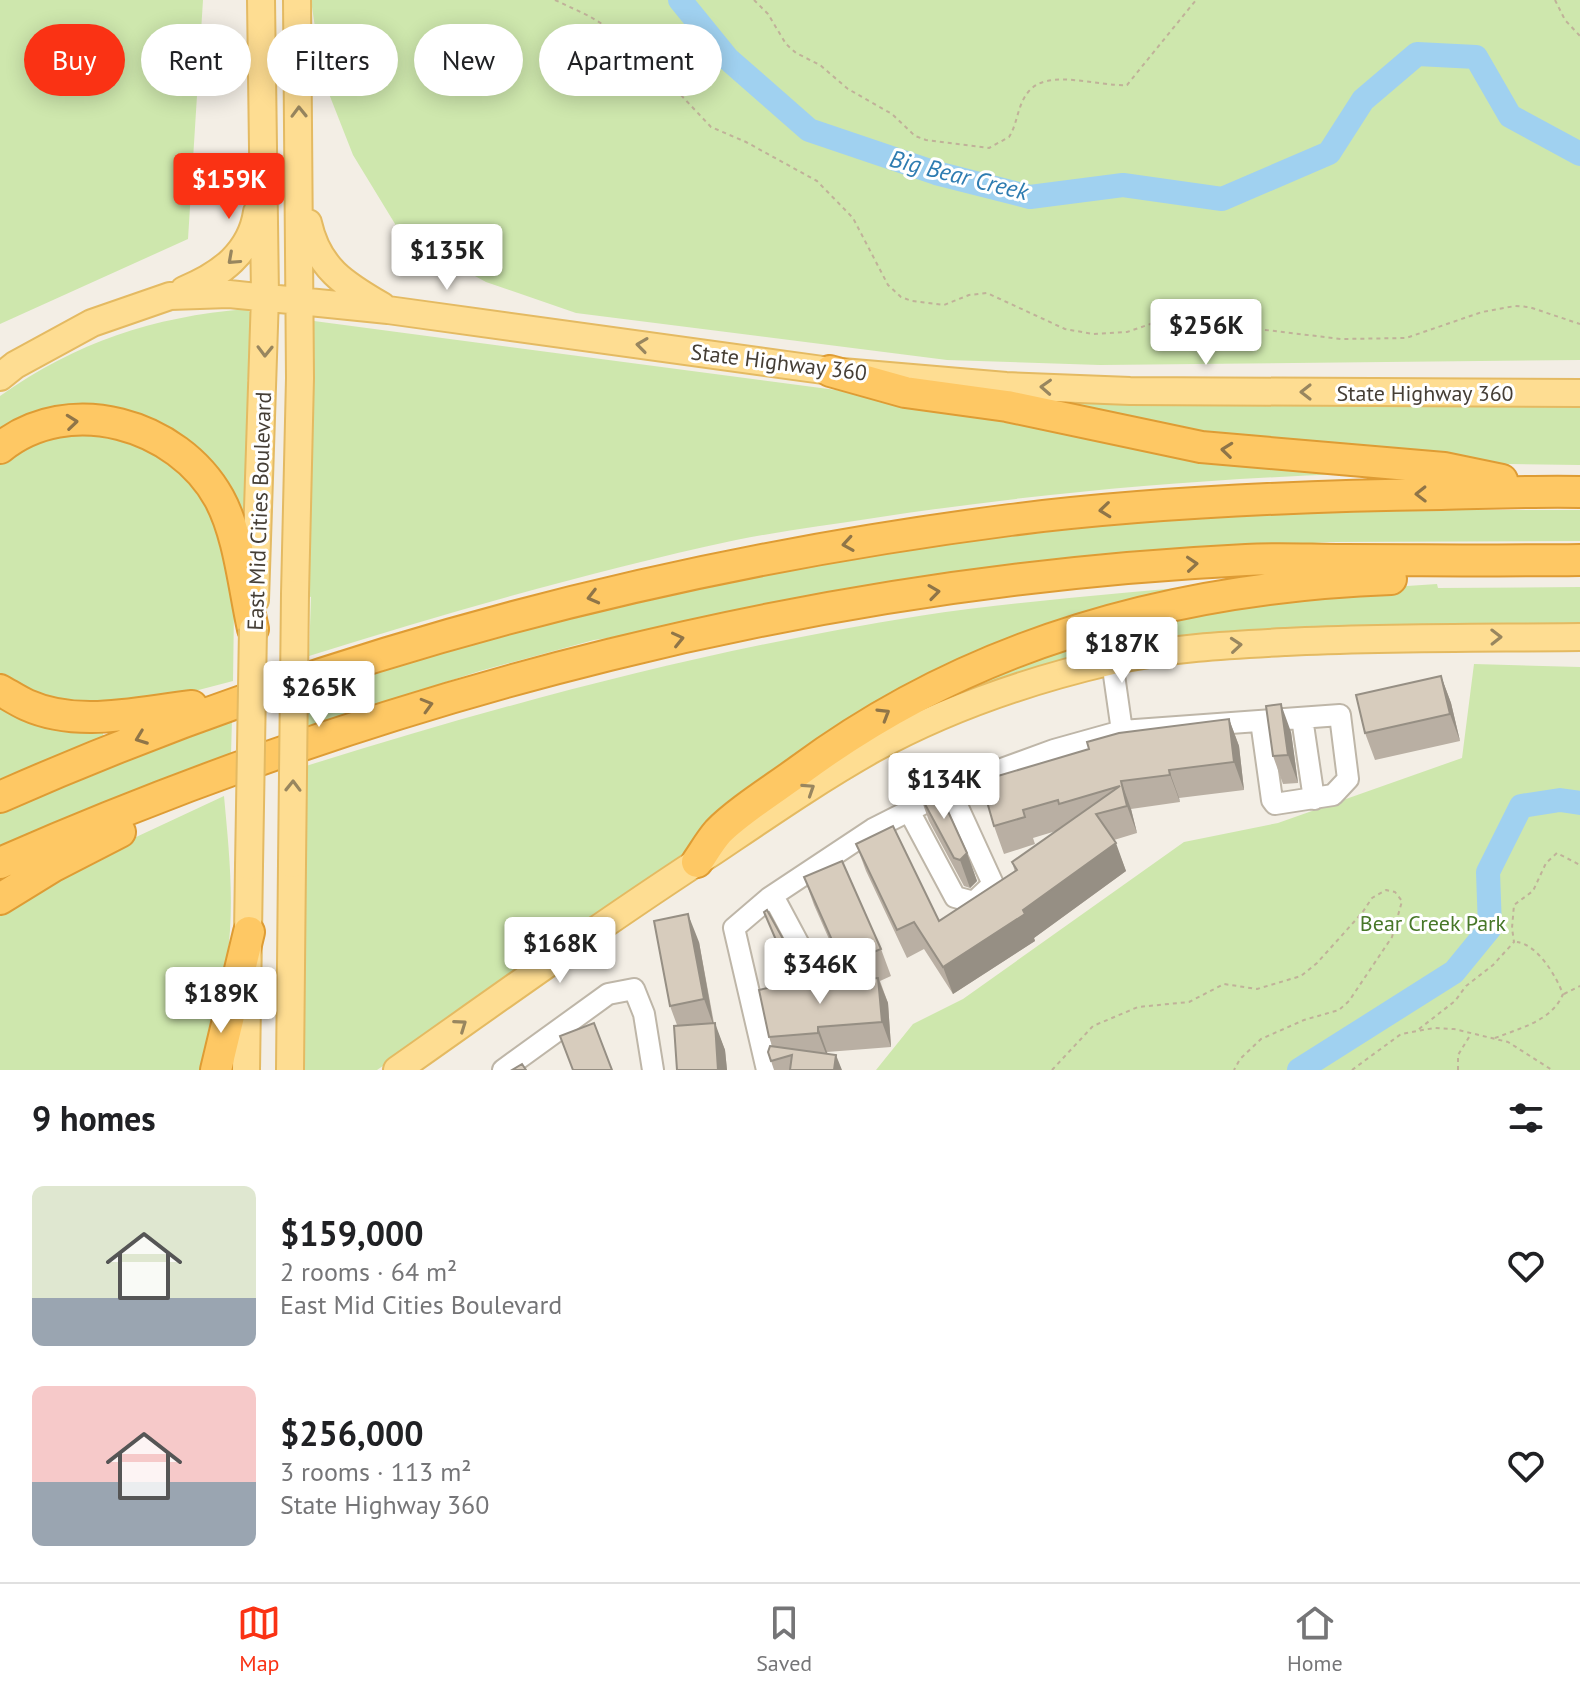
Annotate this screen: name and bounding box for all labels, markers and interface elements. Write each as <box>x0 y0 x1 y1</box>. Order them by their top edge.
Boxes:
chip: Buy <box>24 24 125 96</box>
chip: Rent <box>141 24 251 96</box>
chip: Filters <box>267 24 398 96</box>
chip: New <box>414 24 523 96</box>
chip: Apartment <box>539 24 722 96</box>
one-way arrow <box>290 105 308 118</box>
water label: Big Bear Creek <box>887 143 1033 207</box>
pin: $159K <box>173 153 285 221</box>
text: $159K <box>191 162 267 195</box>
pin: $135K <box>391 224 503 292</box>
text: $135K <box>409 233 485 266</box>
one-way arrow <box>228 250 242 265</box>
pin: $256K <box>1150 299 1262 367</box>
text: $256K <box>1168 308 1244 341</box>
one-way arrow <box>635 337 649 354</box>
street label: State Highway 360 <box>689 337 869 387</box>
one-way arrow <box>256 345 273 358</box>
one-way arrow <box>1039 379 1052 396</box>
street label: State Highway 360 <box>1336 379 1514 407</box>
one-way arrow <box>1299 383 1312 401</box>
street label: East Mid Cities Boulevard <box>241 391 277 631</box>
one-way arrow <box>66 413 79 430</box>
one-way arrow <box>1220 441 1233 458</box>
one-way arrow <box>1414 485 1427 503</box>
one-way arrow <box>1099 502 1112 519</box>
one-way arrow <box>841 535 855 552</box>
one-way arrow <box>1186 556 1199 573</box>
one-way arrow <box>927 584 941 601</box>
one-way arrow <box>587 587 601 604</box>
pin: $187K <box>1066 617 1178 685</box>
text: $187K <box>1084 626 1160 659</box>
one-way arrow <box>1490 629 1503 646</box>
one-way arrow <box>671 631 684 648</box>
one-way arrow <box>1230 637 1243 654</box>
pin: $265K <box>263 661 375 729</box>
text: $265K <box>281 670 357 703</box>
one-way arrow <box>419 698 433 714</box>
one-way arrow <box>875 708 890 724</box>
one-way arrow <box>134 728 148 745</box>
pin: $134K <box>888 753 1000 821</box>
text: $134K <box>906 762 982 795</box>
one-way arrow <box>284 779 302 792</box>
one-way arrow <box>800 783 815 798</box>
park label: Bear Creek Park <box>1360 909 1507 937</box>
pin: $168K <box>504 917 616 985</box>
text: $168K <box>522 926 598 959</box>
pin: $346K <box>764 938 876 1006</box>
text: $346K <box>782 947 858 980</box>
pin: $189K <box>165 967 277 1035</box>
text: $189K <box>183 976 259 1009</box>
one-way arrow <box>452 1020 467 1035</box>
text: 9 homes <box>32 1096 156 1140</box>
icon: filters <box>1504 1096 1548 1140</box>
text: $159,000 <box>280 1211 424 1255</box>
icon: home <box>96 1218 192 1314</box>
icon: heart <box>1504 1244 1548 1288</box>
text: 2 rooms · 64 m² <box>280 1255 457 1288</box>
text: East Mid Cities Boulevard <box>280 1288 562 1321</box>
text: $256,000 <box>280 1411 424 1455</box>
icon: home <box>96 1418 192 1514</box>
icon: heart <box>1504 1444 1548 1488</box>
text: 3 rooms · 113 m² <box>280 1455 472 1488</box>
text: State Highway 360 <box>280 1488 489 1521</box>
tab: Map <box>237 1601 281 1677</box>
tab: Saved <box>756 1601 812 1677</box>
tab: Home <box>1287 1601 1343 1677</box>

